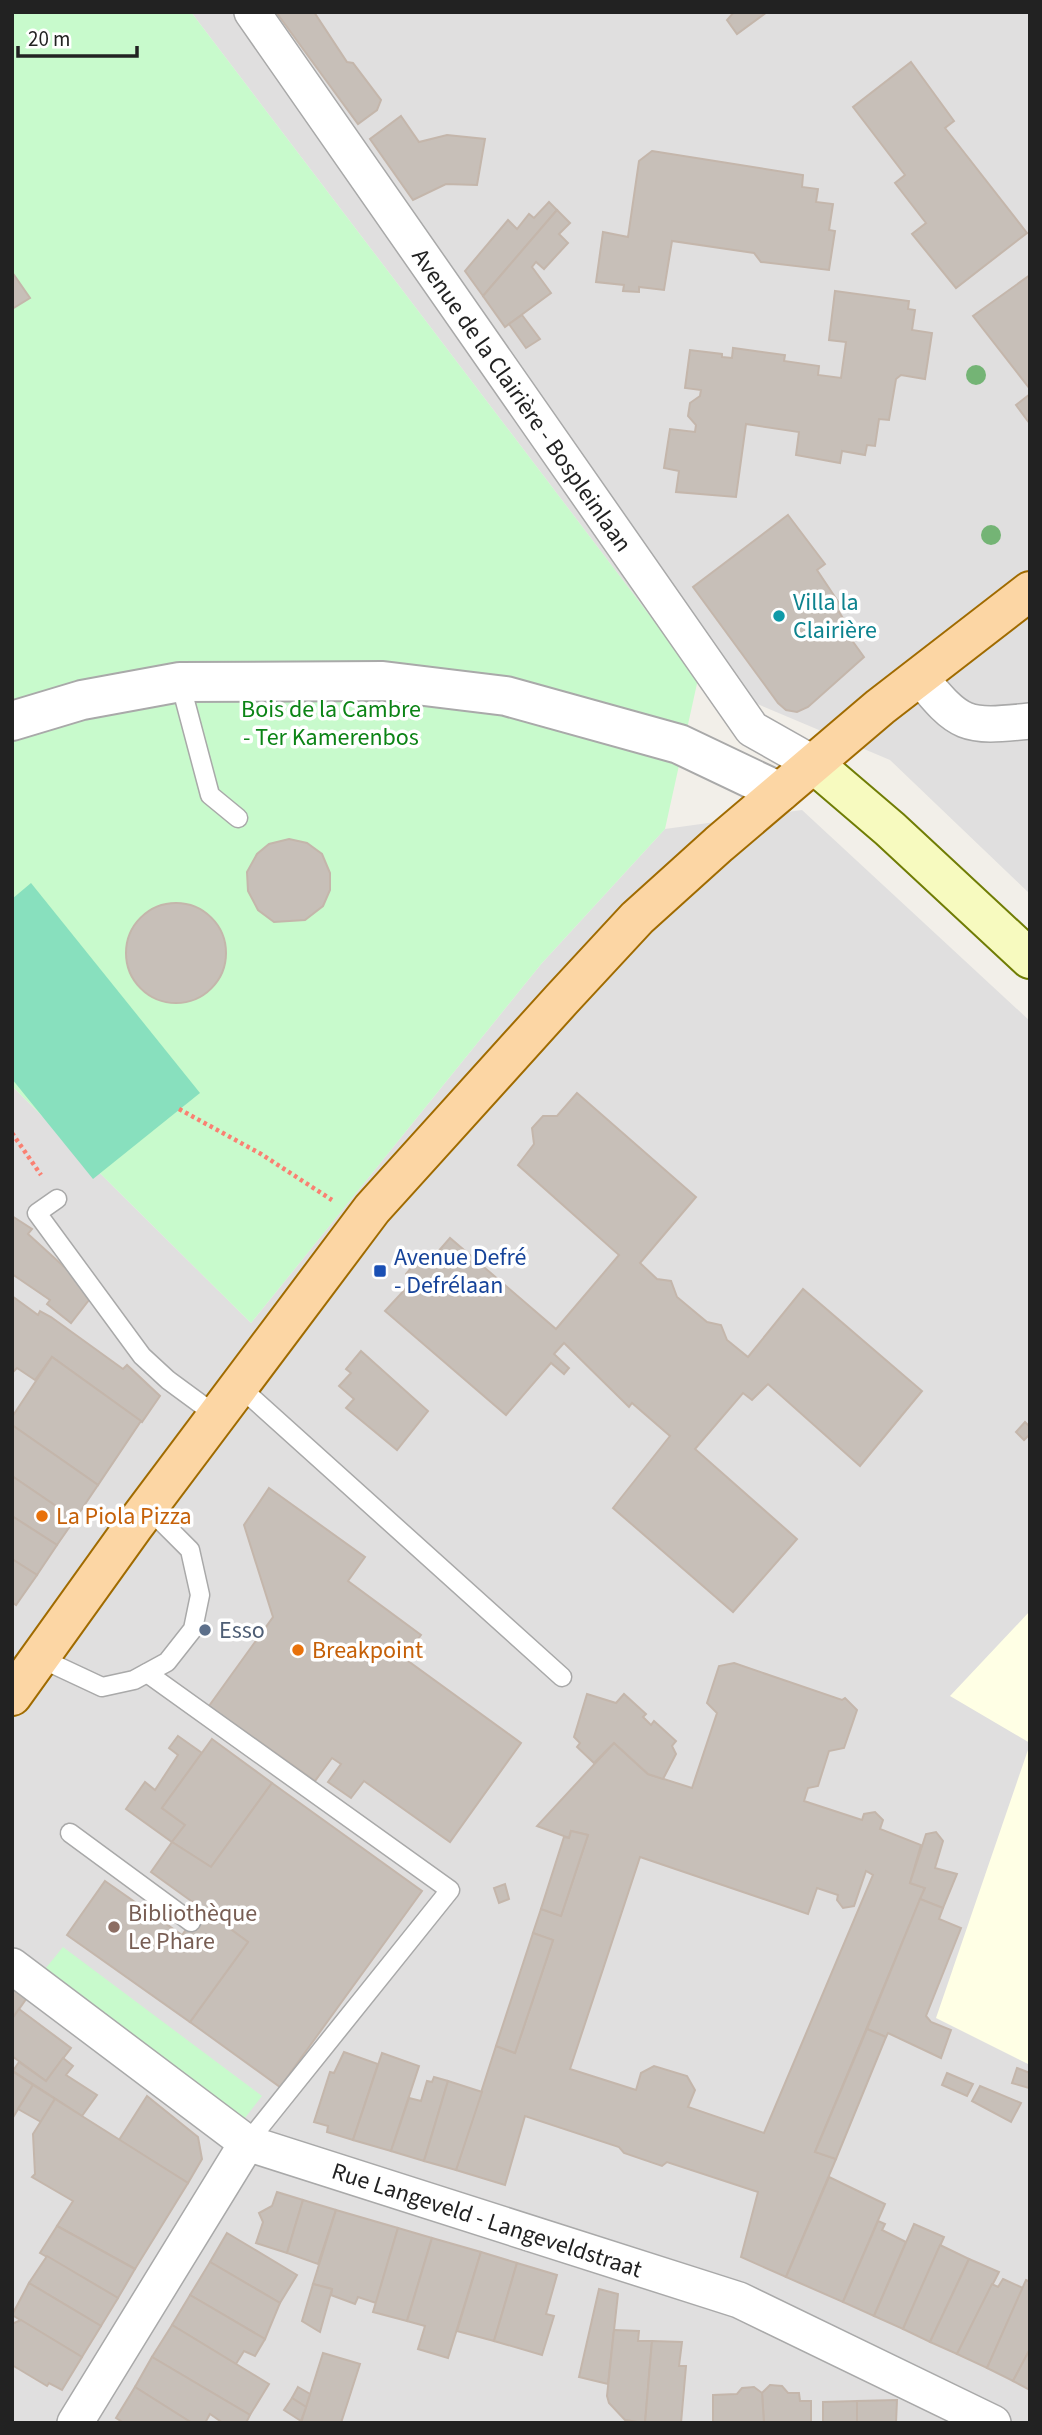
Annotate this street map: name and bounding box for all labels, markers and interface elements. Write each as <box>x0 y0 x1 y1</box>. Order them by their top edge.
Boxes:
scale bar <box>18 14 136 58</box>
text: 20 m <box>28 24 70 54</box>
street label: Avenue de la Clairière - Bospleinlaan <box>403 241 640 559</box>
place label: Villa la Clairière <box>793 585 877 648</box>
marker: Villa la Clairière <box>771 608 787 624</box>
park label: Bois de la Cambre - Ter Kamerenbos <box>241 692 421 755</box>
place label: Avenue Defré - Defrélaan <box>394 1240 526 1303</box>
marker: Avenue Defré - Defrélaan <box>372 1263 388 1279</box>
place label: La Piola Pizza <box>56 1499 192 1534</box>
marker: La Piola Pizza <box>34 1508 50 1524</box>
place label: Esso <box>219 1613 265 1648</box>
marker: Esso <box>197 1622 213 1638</box>
place label: Breakpoint <box>312 1633 423 1668</box>
marker: Breakpoint <box>290 1642 306 1658</box>
place label: Bibliothèque Le Phare <box>128 1896 257 1959</box>
marker: Bibliothèque Le Phare <box>106 1919 122 1935</box>
street label: Rue Langeveld - Langeveldstraat <box>327 2154 646 2287</box>

